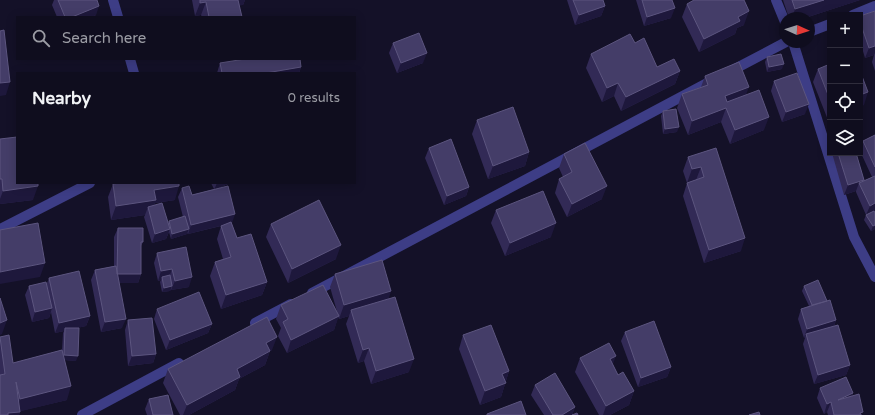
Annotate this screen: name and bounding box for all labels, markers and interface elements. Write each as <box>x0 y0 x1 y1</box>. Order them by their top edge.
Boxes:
north arrow <box>779 12 815 48</box>
map controls <box>827 12 863 156</box>
button: + <box>827 12 863 48</box>
search box <box>16 16 356 60</box>
icon: search <box>30 27 52 49</box>
text: Search here <box>62 29 146 47</box>
button: − <box>827 48 863 84</box>
button: locate <box>827 84 863 120</box>
text: Nearby <box>32 88 91 109</box>
text: 0 results <box>288 90 340 106</box>
button: layers <box>827 120 863 156</box>

